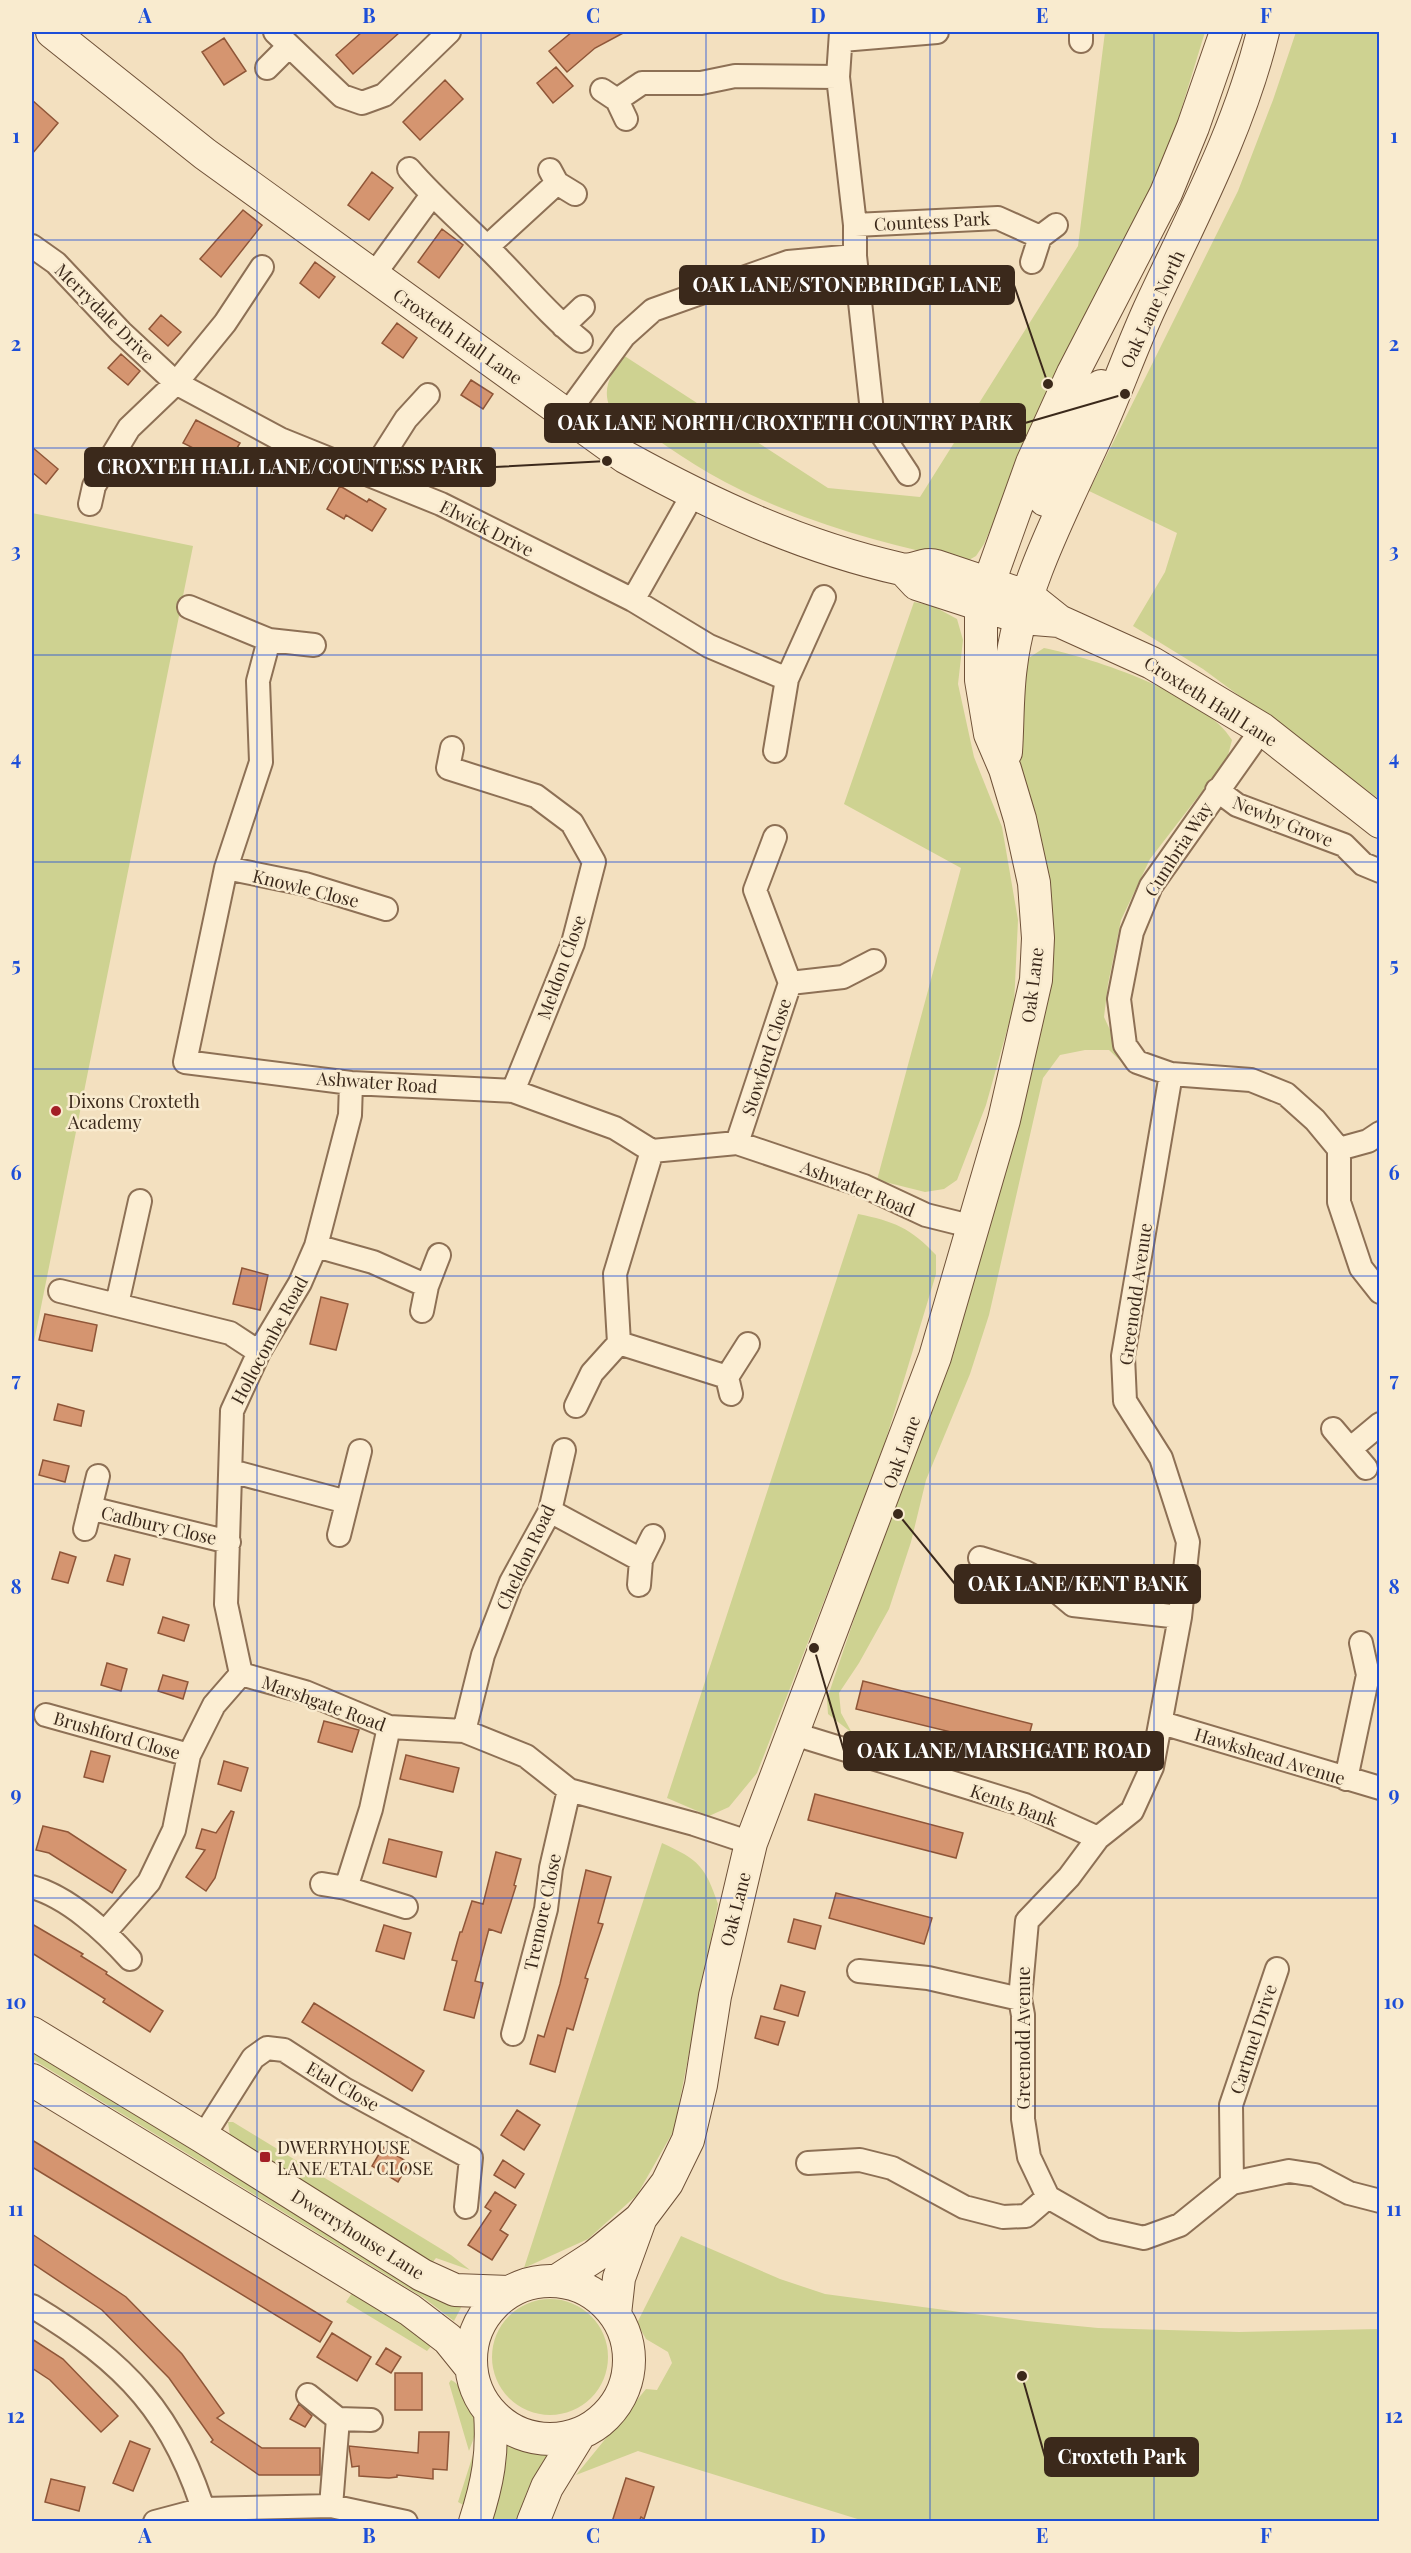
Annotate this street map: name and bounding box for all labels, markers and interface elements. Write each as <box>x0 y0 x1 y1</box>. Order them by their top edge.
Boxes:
text: A <box>137 1 152 28</box>
text: B <box>362 1 376 28</box>
text: C <box>586 1 600 28</box>
text: D <box>810 1 826 28</box>
text: E <box>1036 1 1048 28</box>
text: F <box>1260 1 1272 28</box>
text: 1 <box>12 121 20 148</box>
text: 1 <box>1390 121 1398 148</box>
street label: Countess Park <box>873 206 991 236</box>
street label: Oak Lane North <box>1114 246 1190 372</box>
street label: Merrydale Drive <box>50 258 160 368</box>
callout: OAK LANE/STONEBRIDGE LANE <box>680 266 1014 304</box>
text: OAK LANE/STONEBRIDGE LANE <box>692 270 1002 297</box>
street label: Croxteth Hall Lane <box>389 282 527 390</box>
text: 2 <box>11 329 21 356</box>
text: 2 <box>1389 329 1399 356</box>
callout: OAK LANE NORTH/CROXTETH COUNTRY PARK <box>545 404 1025 442</box>
text: OAK LANE NORTH/CROXTETH COUNTRY PARK <box>557 408 1014 435</box>
callout: CROXTEH HALL LANE/COUNTESS PARK <box>85 448 495 486</box>
text: CROXTEH HALL LANE/COUNTESS PARK <box>97 452 484 479</box>
street label: Elwick Drive <box>436 494 538 562</box>
text: 3 <box>11 536 21 563</box>
text: 3 <box>1389 536 1399 563</box>
street label: Croxteth Hall Lane <box>1140 650 1282 752</box>
text: 4 <box>11 743 21 770</box>
text: 4 <box>1389 743 1399 770</box>
street label: Newby Grove <box>1229 790 1337 852</box>
street label: Cumbria Way <box>1138 797 1218 901</box>
street label: Knowle Close <box>250 863 362 913</box>
street label: Meldon Close <box>531 912 591 1022</box>
street label: Oak Lane <box>1015 946 1049 1024</box>
text: 5 <box>11 950 21 977</box>
text: 5 <box>1389 950 1399 977</box>
street label: Stowford Close <box>736 995 796 1119</box>
street label: Ashwater Road <box>315 1066 439 1098</box>
place label: Dixons Croxteth Academy <box>67 1089 200 1134</box>
marker: Dixons Croxteth Academy <box>49 1104 63 1118</box>
street label: Ashwater Road <box>796 1154 919 1222</box>
text: 6 <box>10 1158 22 1185</box>
text: 6 <box>1388 1158 1400 1185</box>
street label: Greenodd Avenue <box>1113 1221 1157 1367</box>
street label: Hollocombe Road <box>225 1271 313 1408</box>
text: 7 <box>11 1365 21 1392</box>
text: 7 <box>1389 1365 1399 1392</box>
street label: Oak Lane <box>877 1412 925 1492</box>
street label: Cadbury Close <box>99 1500 219 1550</box>
street label: Cheldon Road <box>490 1500 560 1614</box>
callout: OAK LANE/KENT BANK <box>955 1565 1200 1603</box>
text: OAK LANE/KENT BANK <box>968 1569 1189 1596</box>
text: 8 <box>10 1572 22 1599</box>
text: 8 <box>1388 1572 1400 1599</box>
street label: Marshgate Road <box>259 1669 390 1737</box>
street label: Brushford Close <box>51 1705 183 1765</box>
street label: Hawkshead Avenue <box>1192 1722 1348 1790</box>
callout: OAK LANE/MARSHGATE ROAD <box>844 1732 1163 1770</box>
text: OAK LANE/MARSHGATE ROAD <box>857 1736 1151 1763</box>
street label: Kents Bank <box>967 1778 1061 1832</box>
text: 9 <box>10 1779 22 1806</box>
text: 9 <box>1388 1779 1400 1806</box>
street label: Tremore Close <box>518 1851 566 1973</box>
street label: Oak Lane <box>714 1869 756 1949</box>
street label: Greenodd Avenue <box>1011 1966 1035 2110</box>
street label: Cartmel Drive <box>1224 1981 1282 2097</box>
text: 10 <box>6 1987 26 2014</box>
text: 10 <box>1384 1987 1404 2014</box>
street label: Etal Close <box>302 2056 384 2116</box>
place label: DWERRYHOUSE LANE/ETAL CLOSE <box>277 2135 433 2180</box>
marker: DWERRYHOUSE LANE/ETAL CLOSE <box>258 2150 272 2164</box>
street label: Dwerryhouse Lane <box>287 2183 429 2285</box>
text: 11 <box>8 2194 24 2221</box>
text: 11 <box>1386 2194 1402 2221</box>
text: 12 <box>7 2401 25 2428</box>
text: 12 <box>1385 2401 1403 2428</box>
callout: Croxteth Park <box>1045 2438 1198 2476</box>
text: Croxteth Park <box>1057 2442 1187 2469</box>
text: A <box>137 2521 152 2548</box>
text: B <box>362 2521 376 2548</box>
text: C <box>586 2521 600 2548</box>
text: D <box>810 2521 826 2548</box>
text: E <box>1036 2521 1048 2548</box>
text: F <box>1260 2521 1272 2548</box>

